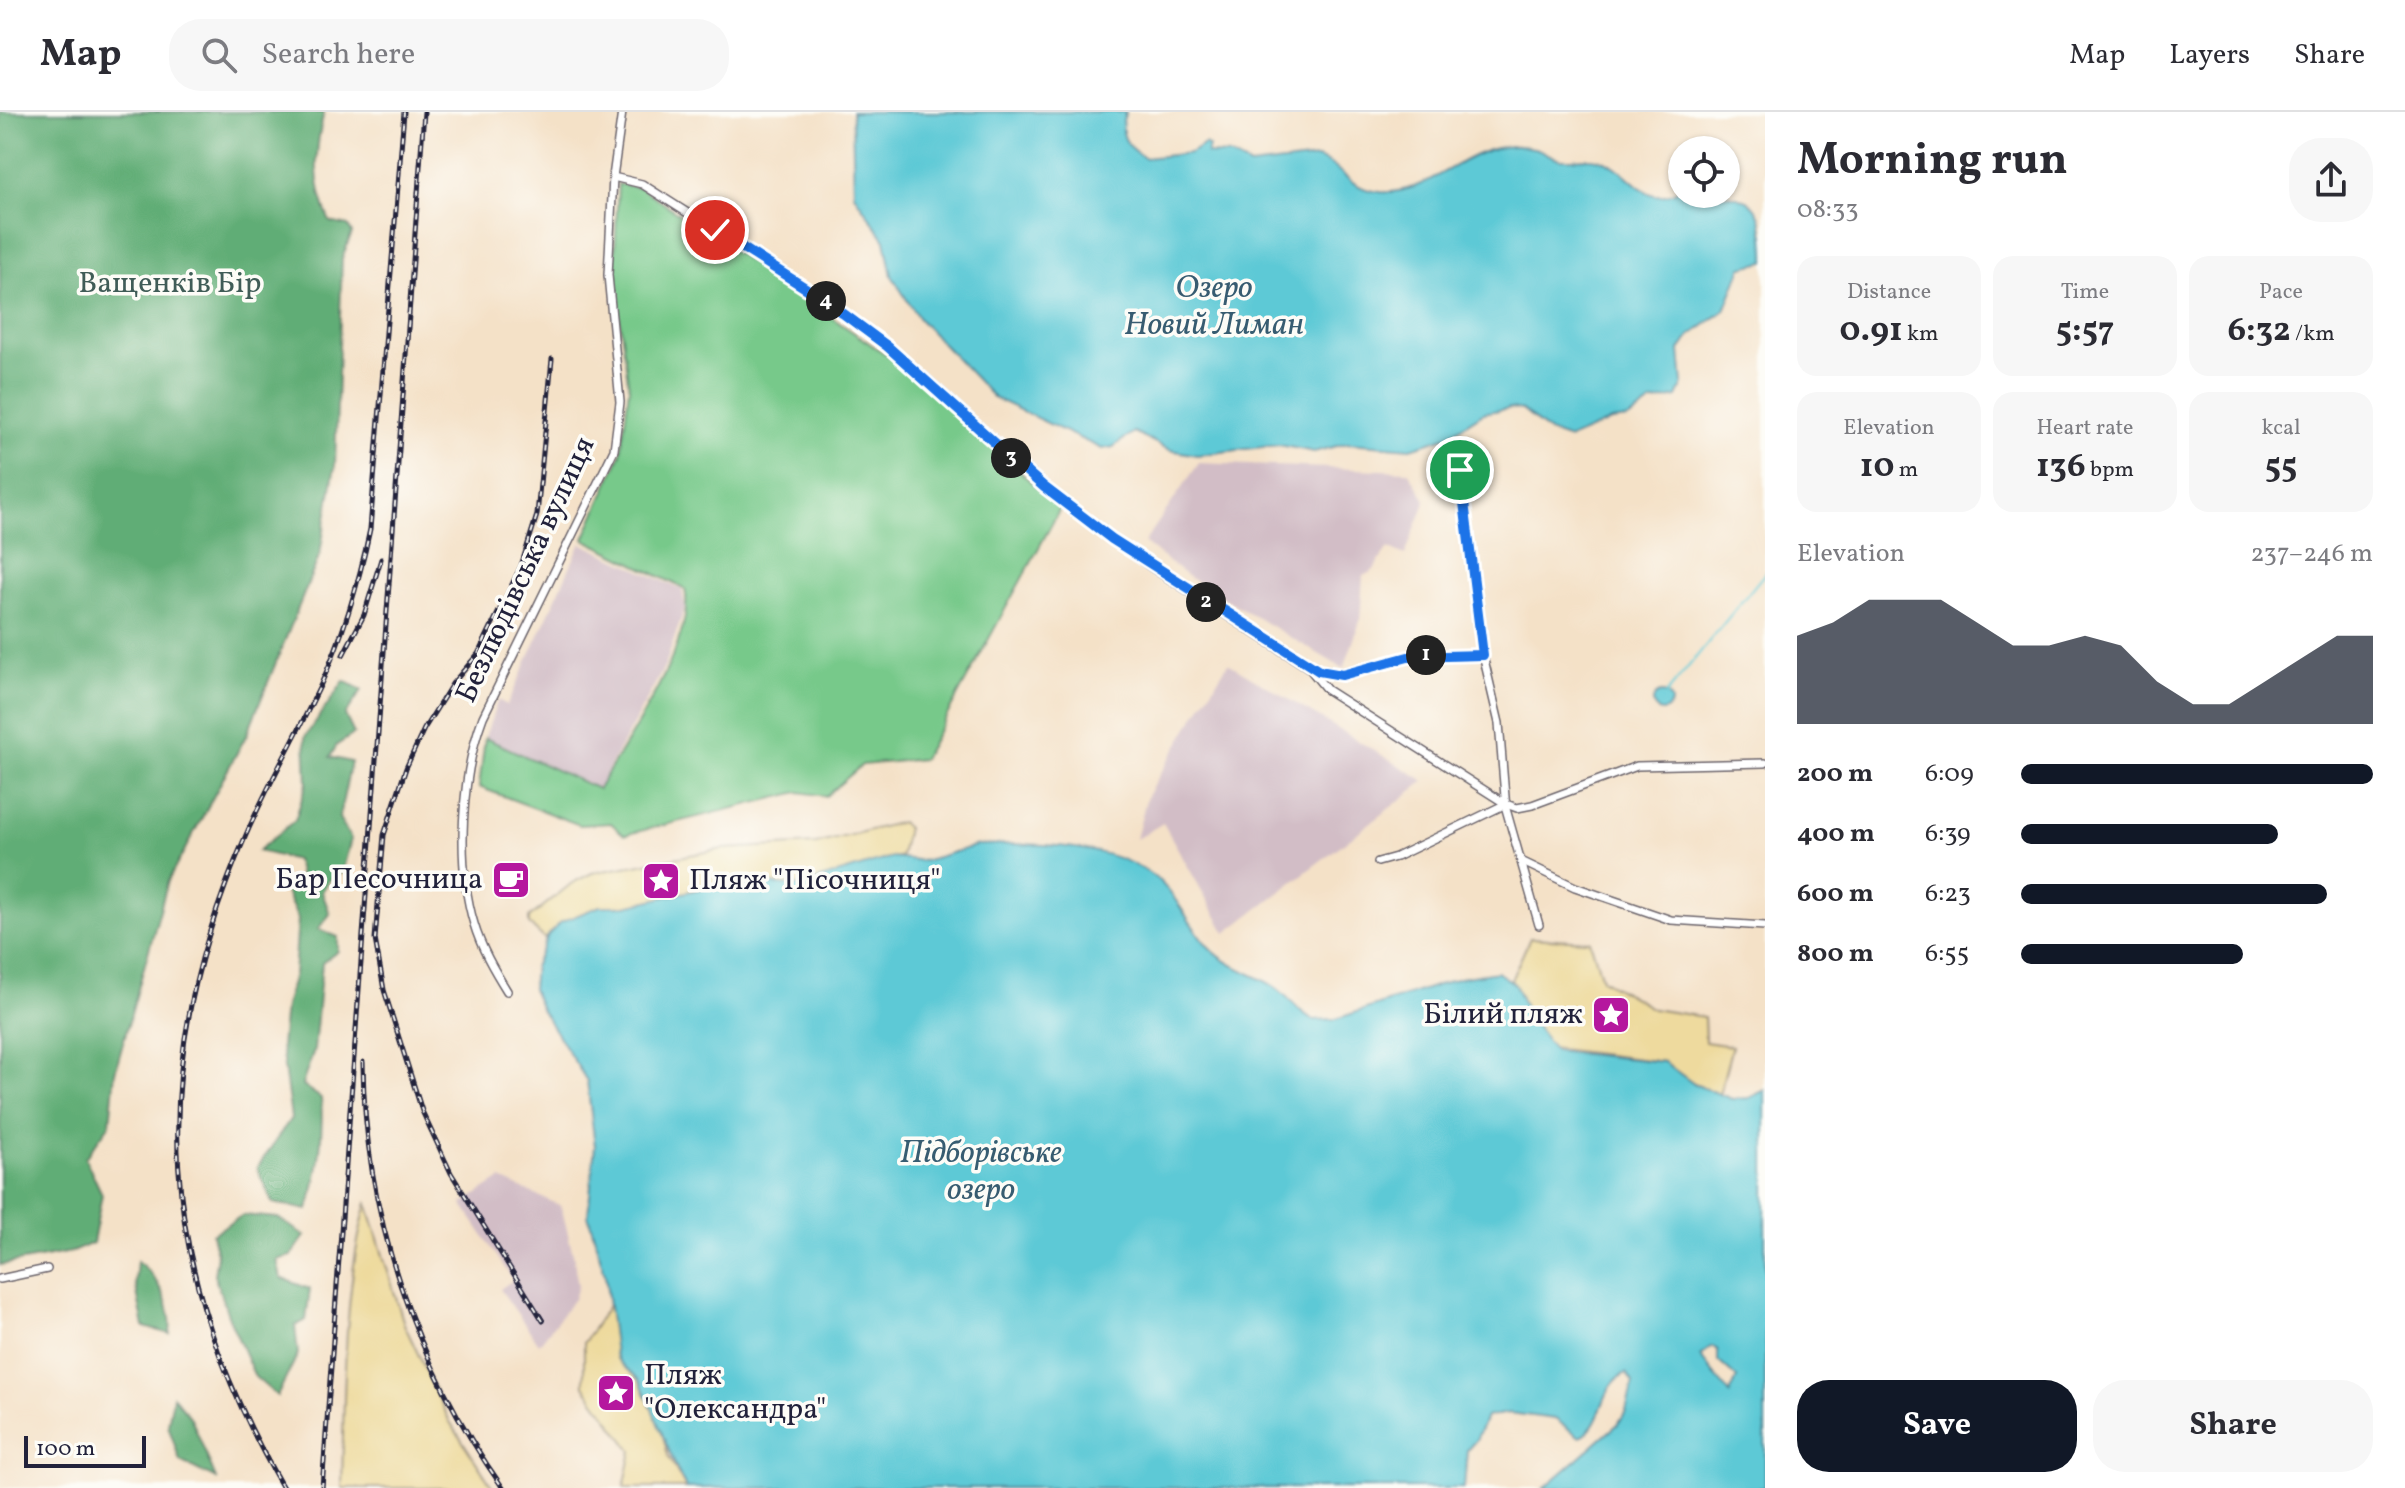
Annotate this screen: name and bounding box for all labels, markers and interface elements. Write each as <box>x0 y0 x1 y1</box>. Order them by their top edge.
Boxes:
search box <box>169 19 729 91</box>
text: Map <box>40 29 121 82</box>
icon: search <box>197 33 241 77</box>
text: Search here <box>261 34 415 76</box>
text: Map <box>2069 36 2125 75</box>
text: Layers <box>2169 36 2250 75</box>
text: Share <box>2294 36 2365 75</box>
text: Morning run <box>1797 131 2068 192</box>
map controls <box>1668 136 1740 208</box>
button: locate <box>1668 136 1740 208</box>
button: share <box>2289 138 2373 222</box>
text: 08:33 <box>1797 192 1858 228</box>
pin <box>681 196 749 264</box>
icon: check <box>693 208 737 252</box>
park label: Ващенків Бір <box>78 263 262 305</box>
water label: Озеро Новий Лиман <box>1124 267 1304 348</box>
text: Distance <box>1847 277 1931 308</box>
text: Time <box>2061 277 2109 308</box>
text: Pace <box>2259 277 2303 308</box>
pin: 4 <box>806 281 846 321</box>
text: 4 <box>819 285 833 316</box>
text: 0.91 <box>1840 308 1903 355</box>
text: 5:57 <box>2056 308 2114 355</box>
text: 6:32 <box>2227 308 2291 355</box>
text: km <box>1903 319 1938 350</box>
text: /km <box>2291 319 2335 350</box>
text: Elevation <box>1843 413 1935 444</box>
text: Heart rate <box>2036 413 2134 444</box>
text: kcal <box>2261 413 2301 444</box>
street label: Безлюдівська вулиця <box>446 430 606 710</box>
pin <box>1426 436 1494 504</box>
pin: 3 <box>991 438 1031 478</box>
text: 3 <box>1005 442 1017 473</box>
text: 10 <box>1860 444 1894 491</box>
text: 136 <box>2036 444 2086 491</box>
text: 55 <box>2265 444 2297 491</box>
icon: arrive <box>1438 448 1482 492</box>
text: m <box>1894 455 1918 486</box>
text: bpm <box>2086 455 2134 486</box>
text: Elevation <box>1797 536 1905 572</box>
text: 237–246 m <box>2250 536 2373 572</box>
pin: 2 <box>1186 582 1226 622</box>
text: 2 <box>1200 586 1212 617</box>
pin: 1 <box>1406 635 1446 675</box>
text: 1 <box>1422 639 1430 670</box>
text: 200 m <box>1797 756 1873 792</box>
text: 6:09 <box>1925 756 1974 792</box>
text: 400 m <box>1797 816 1875 852</box>
text: 6:39 <box>1925 816 1971 852</box>
place label: Бар Песочница <box>275 859 483 901</box>
cafe icon: Бар Песочница <box>490 859 532 901</box>
place icon: Пляж "Пісочниця" <box>640 860 682 902</box>
place label: Пляж "Пісочниця" <box>689 860 941 902</box>
text: 600 m <box>1797 876 1874 912</box>
text: 6:23 <box>1925 876 1971 912</box>
text: 800 m <box>1797 936 1874 972</box>
text: 6:55 <box>1925 936 1969 972</box>
place label: Білий пляж <box>1423 994 1583 1036</box>
place icon: Білий пляж <box>1590 994 1632 1036</box>
water label: Підборівське озеро <box>900 1132 1062 1213</box>
place label: Пляж "Олександра" <box>644 1355 826 1431</box>
place icon: Пляж "Олександра" <box>595 1372 637 1414</box>
button: Save <box>1797 1380 2077 1472</box>
button: Share <box>2093 1380 2373 1472</box>
scale bar <box>24 1432 146 1468</box>
text: 100 m <box>36 1434 95 1465</box>

